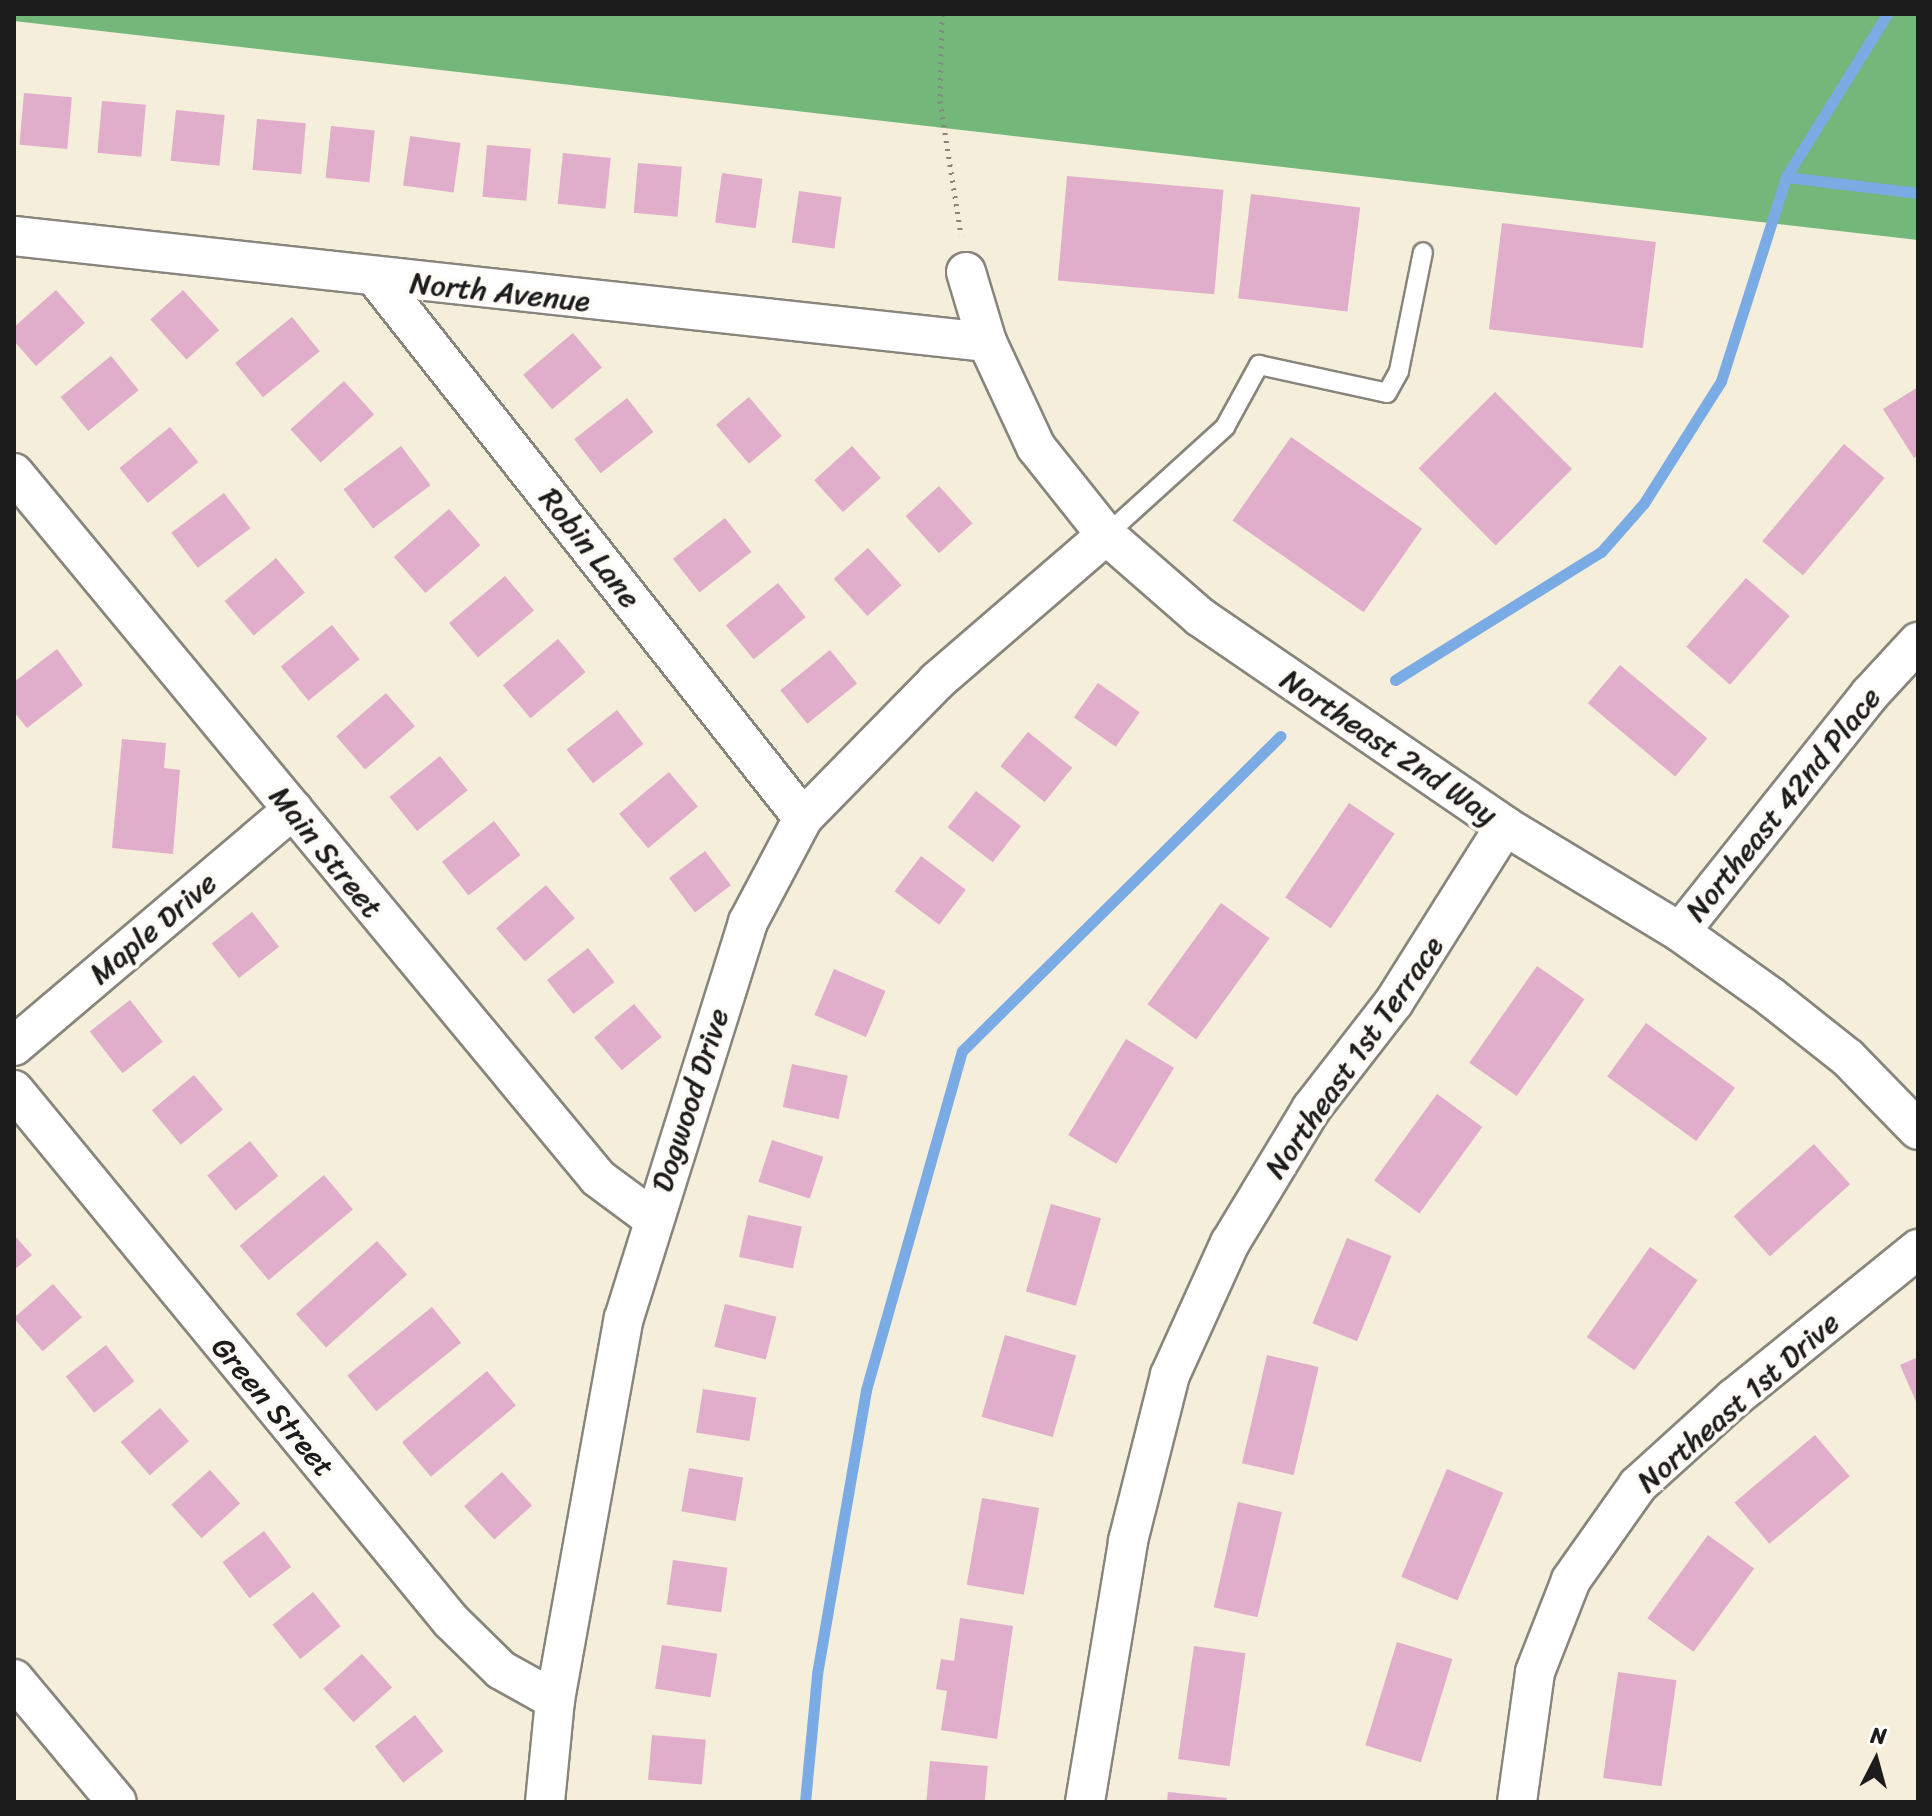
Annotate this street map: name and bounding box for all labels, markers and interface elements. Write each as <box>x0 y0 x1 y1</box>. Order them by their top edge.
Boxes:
street label: North Avenue <box>408 265 592 319</box>
street label: Robin Lane <box>532 481 648 615</box>
street label: Northeast 2nd Way <box>1274 661 1504 833</box>
street label: Northeast 42nd Place <box>1678 680 1888 928</box>
street label: Main Street <box>262 779 390 925</box>
street label: Maple Drive <box>82 864 224 992</box>
street label: Northeast 1st Terrace <box>1257 929 1451 1185</box>
street label: Dogwood Drive <box>643 1004 737 1196</box>
street label: Northeast 1st Drive <box>1629 1304 1847 1500</box>
street label: Green Street <box>204 1329 342 1485</box>
text: N <box>1869 1715 1888 1756</box>
north arrow <box>1836 1720 1916 1800</box>

